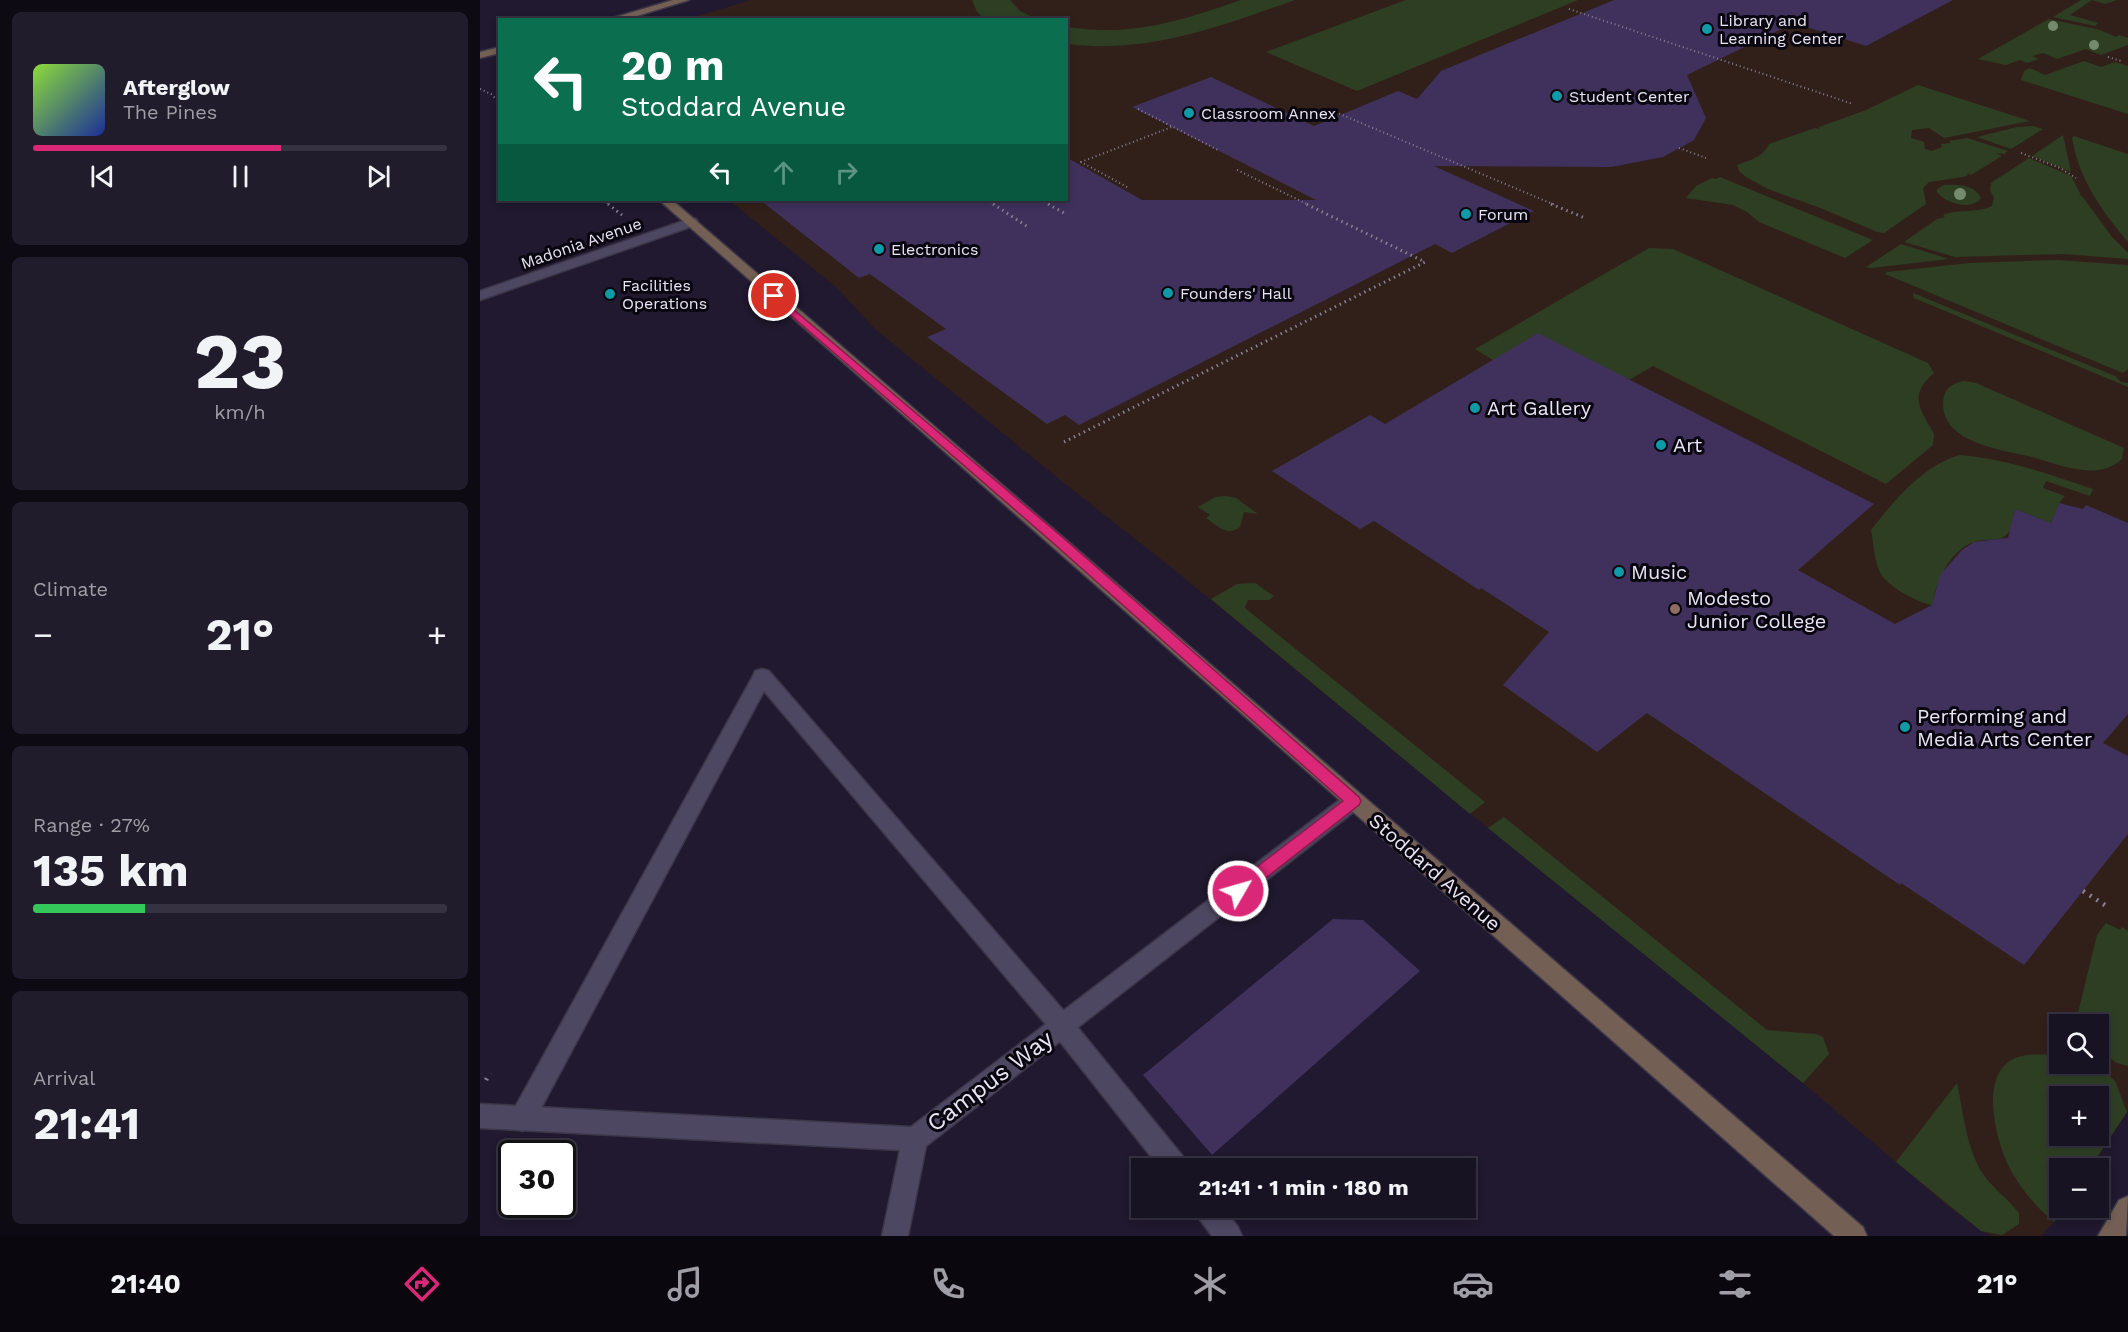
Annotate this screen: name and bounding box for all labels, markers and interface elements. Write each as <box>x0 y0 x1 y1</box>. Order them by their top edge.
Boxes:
place label: Library and Learning Center <box>1719 11 1844 48</box>
marker: Library and Learning Center <box>1700 22 1714 36</box>
text: 20 m <box>621 41 725 90</box>
icon: left <box>522 42 600 120</box>
text: Afterglow <box>123 75 230 100</box>
place label: Student Center <box>1569 87 1690 106</box>
marker: Student Center <box>1550 89 1564 103</box>
text: Stoddard Avenue <box>621 91 846 123</box>
text: The Pines <box>123 100 217 124</box>
place label: Classroom Annex <box>1201 104 1336 123</box>
marker: Classroom Annex <box>1182 106 1196 120</box>
icon: left <box>704 156 737 189</box>
icon: ahead <box>767 156 800 189</box>
icon: right <box>830 156 863 189</box>
icon: previous <box>86 160 119 193</box>
icon: pause <box>224 160 257 193</box>
icon: next <box>362 160 395 193</box>
place label: Forum <box>1478 205 1528 224</box>
marker: Forum <box>1459 207 1473 221</box>
street label: Madonia Avenue <box>518 214 644 273</box>
place label: Electronics <box>891 240 978 259</box>
marker: Electronics <box>872 242 886 256</box>
pin <box>748 270 799 321</box>
place label: Facilities Operations <box>622 276 707 313</box>
icon: arrive <box>757 279 790 312</box>
place label: Founders' Hall <box>1180 284 1292 303</box>
marker: Founders' Hall <box>1161 286 1175 300</box>
marker: Facilities Operations <box>603 287 617 301</box>
text: 23 <box>194 315 286 407</box>
place label: Art Gallery <box>1487 396 1592 420</box>
text: km/h <box>214 400 266 424</box>
marker: Art Gallery <box>1468 401 1482 415</box>
place label: Art <box>1673 433 1703 457</box>
marker: Art <box>1654 438 1668 452</box>
place label: Music <box>1631 560 1687 584</box>
marker: Music <box>1612 565 1626 579</box>
text: Climate <box>33 577 108 601</box>
place label: Modesto Junior College <box>1687 586 1826 633</box>
marker: Modesto Junior College <box>1668 602 1682 616</box>
text: 21° <box>206 608 274 661</box>
text: − <box>33 615 53 654</box>
text: + <box>427 615 447 654</box>
place label: Performing and Media Arts Center <box>1917 704 2092 751</box>
marker: Performing and Media Arts Center <box>1898 720 1912 734</box>
street label: Stoddard Avenue <box>1364 808 1506 936</box>
text: Range · 27% <box>33 813 150 837</box>
text: 135 km <box>33 844 189 897</box>
position arrow <box>1206 859 1270 923</box>
map controls <box>2049 1014 2109 1218</box>
button: search <box>2049 1014 2109 1074</box>
street label: Campus Way <box>922 1024 1059 1137</box>
text: Arrival <box>33 1066 95 1090</box>
button: + <box>2049 1086 2109 1146</box>
text: 21:41 <box>33 1097 140 1150</box>
speed limit sign: 30 <box>498 1140 576 1218</box>
button: − <box>2049 1158 2109 1218</box>
text: 21:41 · 1 min · 180 m <box>1198 1175 1409 1200</box>
icon: directions <box>401 1263 443 1305</box>
icon: music <box>664 1263 706 1305</box>
icon: phone <box>927 1263 969 1305</box>
icon: climate <box>1189 1263 1231 1305</box>
icon: car <box>1452 1263 1494 1305</box>
icon: filters <box>1714 1263 1756 1305</box>
text: 21:40 <box>110 1268 181 1300</box>
text: 21° <box>1977 1268 2018 1300</box>

